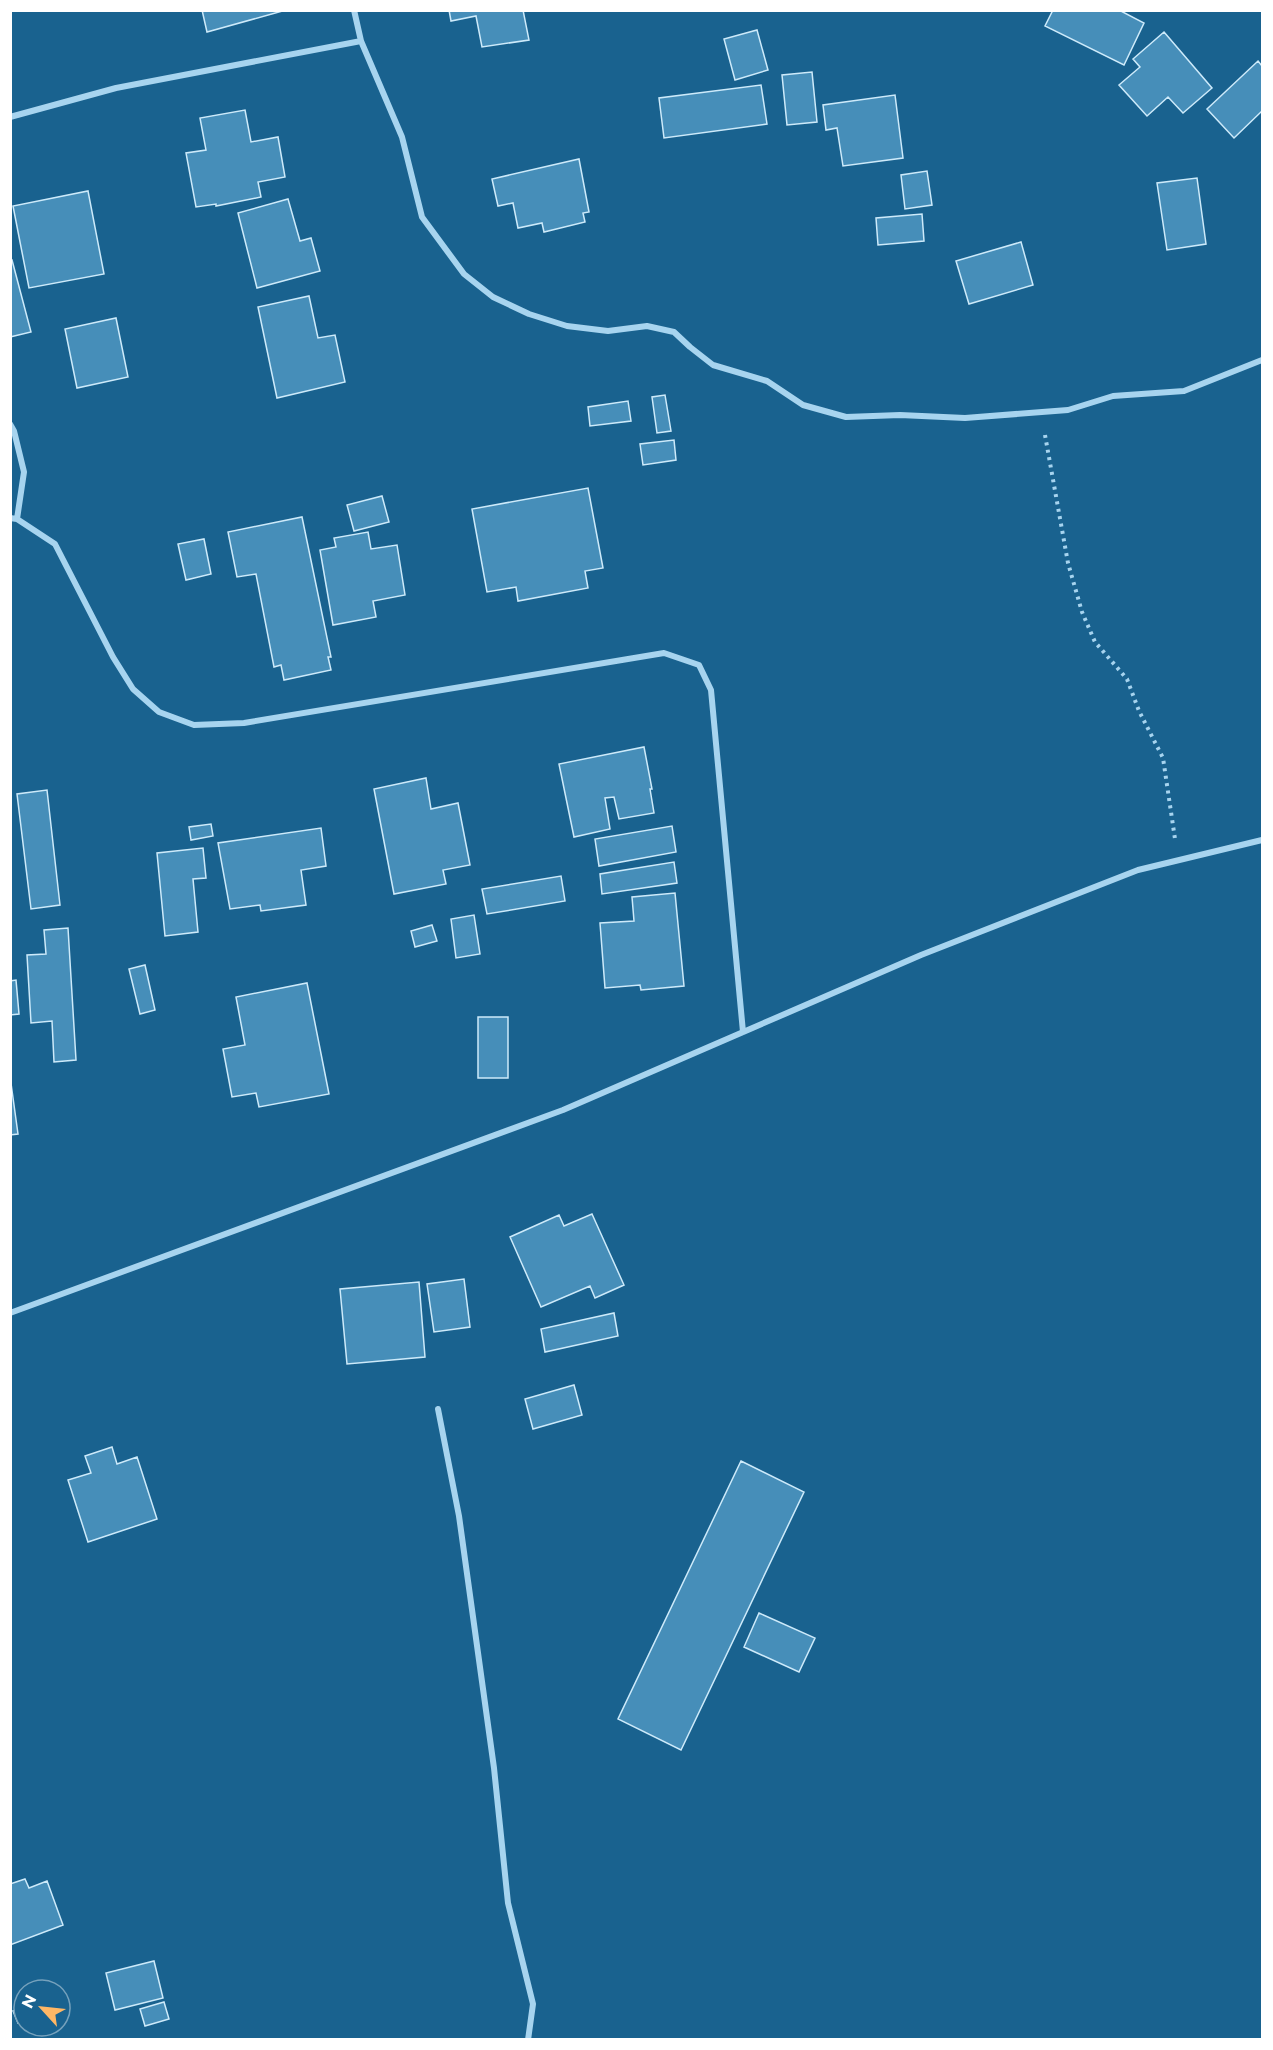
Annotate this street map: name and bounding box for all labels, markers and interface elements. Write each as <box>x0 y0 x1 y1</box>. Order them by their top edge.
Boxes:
north arrow <box>12 1978 72 2038</box>
text: N <box>18 1991 40 2011</box>

